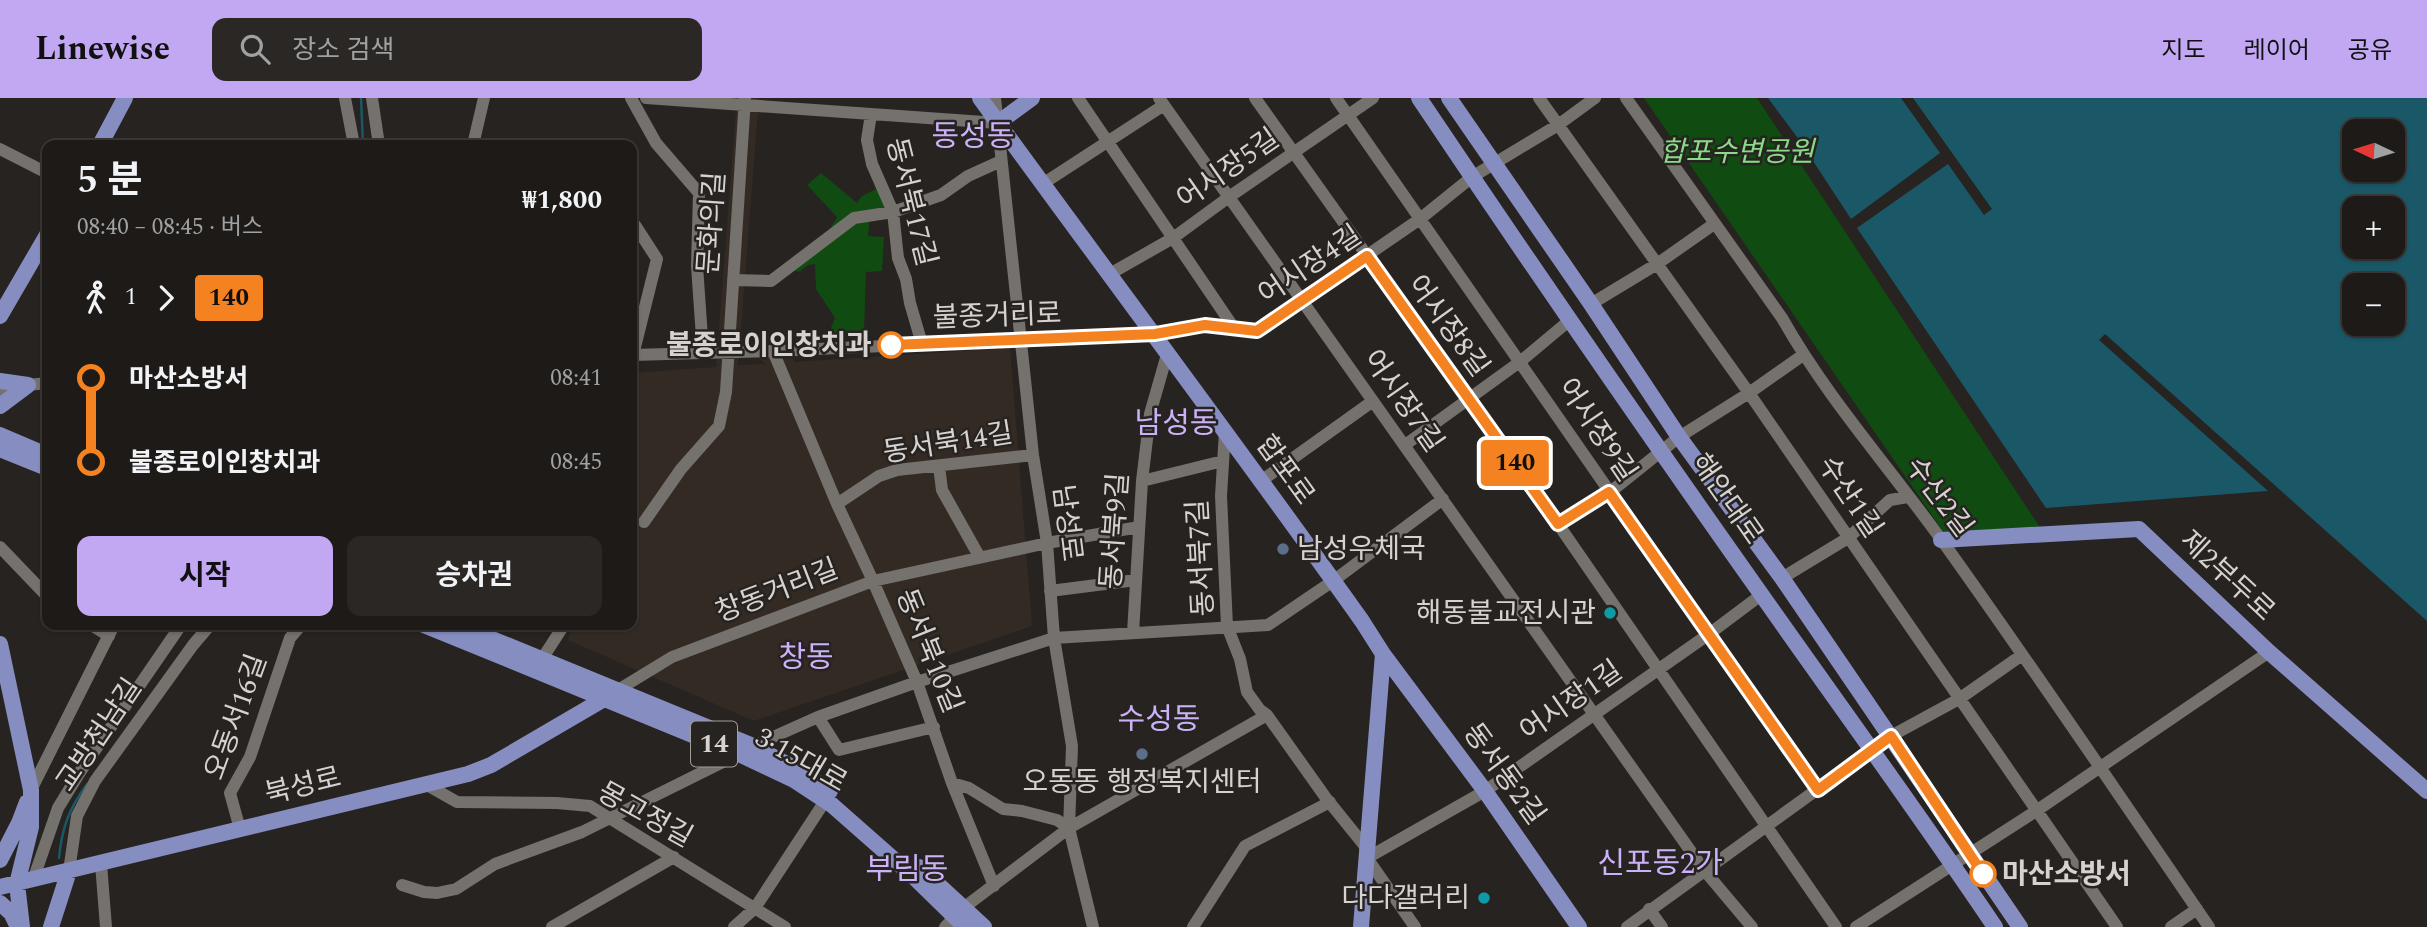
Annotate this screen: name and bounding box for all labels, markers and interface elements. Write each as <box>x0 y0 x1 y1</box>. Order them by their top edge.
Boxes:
search box <box>212 18 702 81</box>
text: Linewise <box>35 24 170 74</box>
icon: search <box>236 30 274 68</box>
text: 장소 검색 <box>292 30 394 70</box>
text: 지도 <box>2161 33 2206 69</box>
text: 레이어 <box>2244 33 2310 69</box>
text: 공유 <box>2348 33 2392 69</box>
district label: 동성동 <box>932 114 1014 160</box>
street label: 어시장5길 <box>1168 118 1288 220</box>
north arrow <box>2342 119 2404 182</box>
map controls <box>2342 119 2405 336</box>
park label: 합포수변공원 <box>1660 131 1817 174</box>
street label: 동서북17길 <box>874 133 948 271</box>
text: 5 분 <box>77 152 143 210</box>
street label: 문화의길 <box>687 170 737 276</box>
text: ₩1,800 <box>522 180 602 220</box>
button: + <box>2342 196 2405 259</box>
text: 08:40 – 08:45 · 버스 <box>77 210 263 245</box>
street label: 어시장4길 <box>1249 214 1371 316</box>
street label: 어시장8길 <box>1396 266 1500 386</box>
button: − <box>2342 273 2405 336</box>
icon: walk <box>77 279 115 317</box>
icon: forward <box>147 279 185 317</box>
text: 1 <box>125 280 137 315</box>
text: 140 <box>209 280 249 316</box>
street label: 불종거리로 <box>932 292 1062 340</box>
place label: 불종로이인창치과 <box>666 324 872 367</box>
marker: 불종로이인창치과 <box>878 332 904 358</box>
street label: 어시장7길 <box>1352 341 1454 461</box>
text: 마산소방서 <box>129 359 249 399</box>
text: 08:41 <box>550 361 602 396</box>
street label: 어시장9길 <box>1546 369 1648 491</box>
district label: 남성동 <box>1135 401 1217 447</box>
street label: 동서북14길 <box>880 412 1016 474</box>
street label: 합포로 <box>1245 426 1325 514</box>
line badge: 140 <box>1475 440 1555 486</box>
text: 불종로이인창치과 <box>129 443 320 483</box>
street label: 해안대로 <box>1680 444 1774 554</box>
text: 08:45 <box>550 445 602 480</box>
text: 140 <box>1495 445 1535 481</box>
street label: 수산1길 <box>1807 447 1893 547</box>
street label: 수산2길 <box>1894 448 1984 546</box>
street label: 동서북9길 <box>1089 471 1141 591</box>
street label: 남성로 <box>1041 482 1093 564</box>
street label: 동서북7길 <box>1176 498 1226 618</box>
street label: 제2부두로 <box>2170 520 2284 632</box>
place label: 남성우체국 <box>1297 528 1426 571</box>
button: 시작 <box>77 536 333 616</box>
button: 승차권 <box>347 536 602 616</box>
marker: 남성우체국 <box>1275 541 1291 557</box>
street label: 창동거리길 <box>709 548 845 634</box>
street label: 동서북10길 <box>885 582 973 720</box>
place label: 해동불교전시관 <box>1416 592 1596 635</box>
marker: 해동불교전시관 <box>1602 605 1618 621</box>
district label: 창동 <box>778 635 834 681</box>
street label: 오동서16길 <box>193 648 279 786</box>
street label: 어시장1길 <box>1511 650 1631 752</box>
street label: 교방천남길 <box>45 670 153 800</box>
district label: 수성동 <box>1118 697 1200 743</box>
street label: 동서동2길 <box>1452 714 1556 834</box>
street label: 3·15대로 <box>747 716 855 804</box>
road number: 14 <box>691 722 737 766</box>
marker: 오동동 행정복지센터 <box>1134 746 1150 762</box>
street label: 북성로 <box>260 756 346 816</box>
place label: 오동동 행정복지센터 <box>1023 761 1261 804</box>
street label: 몽고정길 <box>590 771 700 859</box>
district label: 신포동2가 <box>1597 841 1723 887</box>
district label: 부림동 <box>866 847 948 893</box>
place label: 마산소방서 <box>2002 853 2131 896</box>
marker: 마산소방서 <box>1970 861 1996 887</box>
place label: 다다갤러리 <box>1341 877 1470 920</box>
marker: 다다갤러리 <box>1476 890 1492 906</box>

